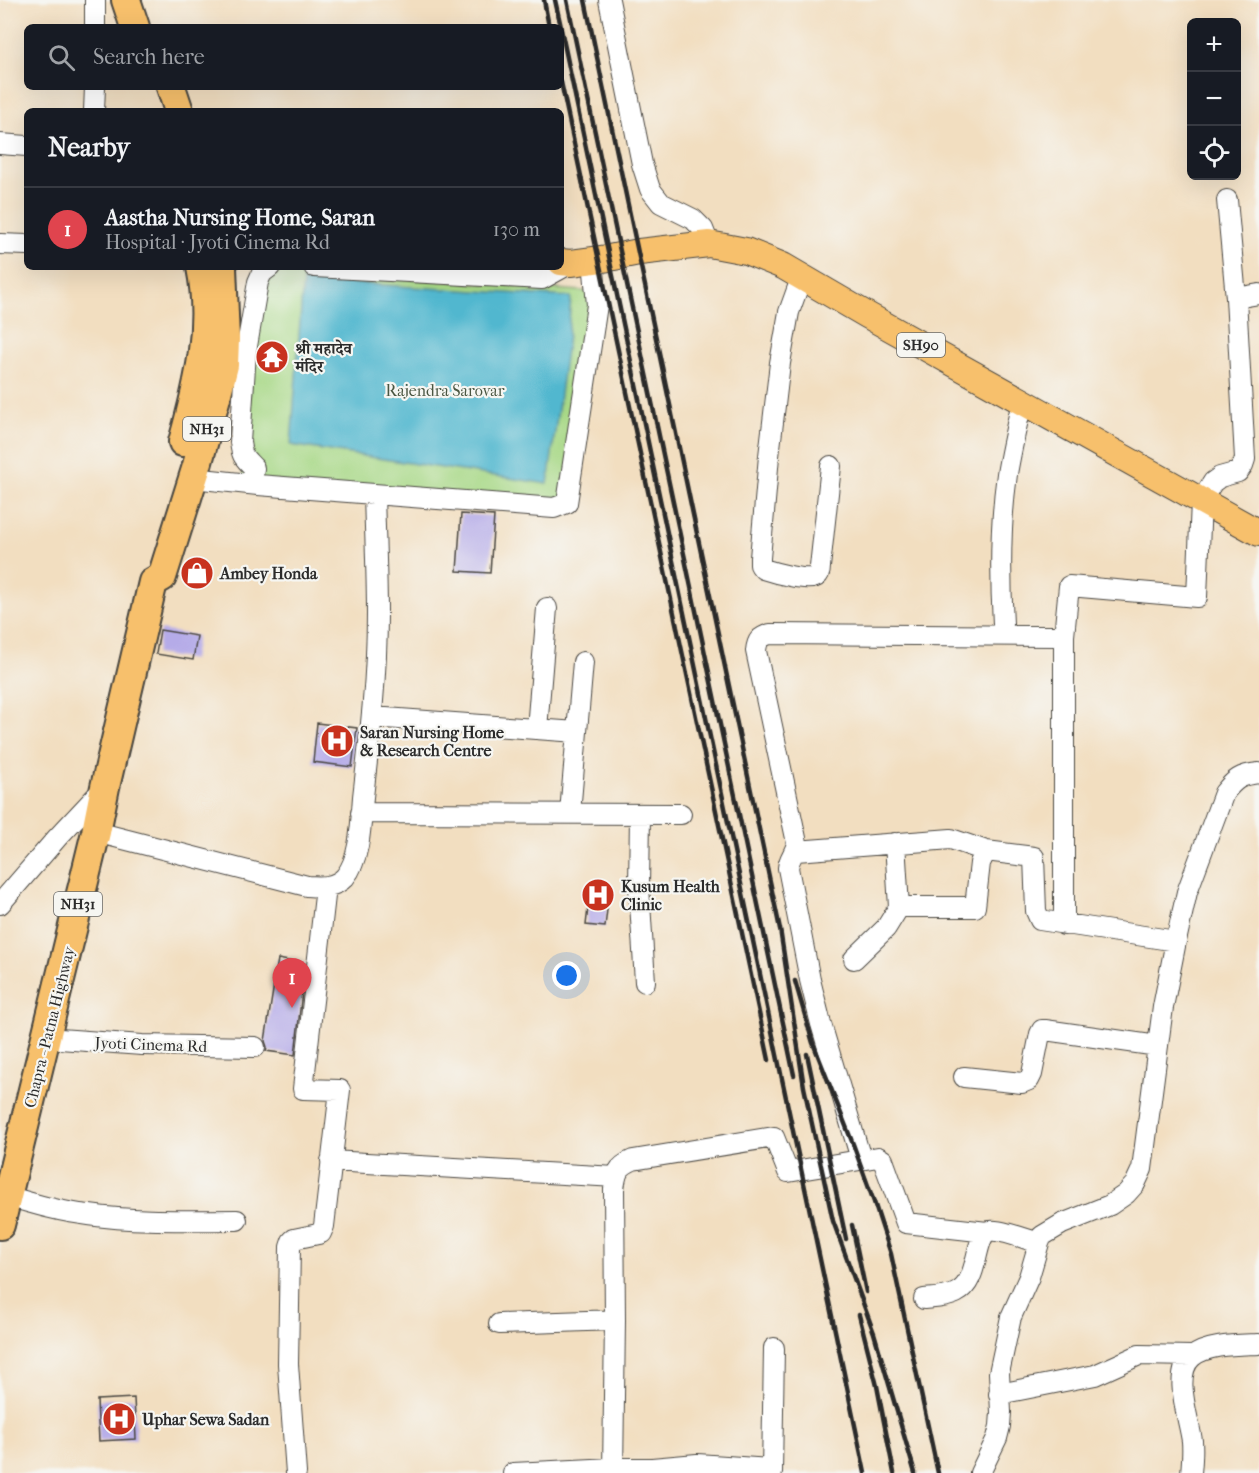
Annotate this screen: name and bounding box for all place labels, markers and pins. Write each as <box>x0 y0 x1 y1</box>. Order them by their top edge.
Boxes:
temple icon: श्री महादेव मंदिर <box>254 339 290 375</box>
place label: श्री महादेव मंदिर <box>293 339 353 376</box>
shop icon: Ambey Honda <box>179 555 215 591</box>
place label: Ambey Honda <box>219 564 318 584</box>
hospital icon: Saran Nursing Home & Research Centre <box>319 723 355 759</box>
place label: Saran Nursing Home & Research Centre <box>360 723 504 760</box>
hospital icon: Kusum Health Clinic <box>580 877 616 913</box>
place label: Kusum Health Clinic <box>621 877 721 914</box>
pin: 1 <box>272 958 312 1008</box>
hospital icon: Uphar Sewa Sadan <box>101 1401 137 1437</box>
place label: Uphar Sewa Sadan <box>141 1410 270 1430</box>

